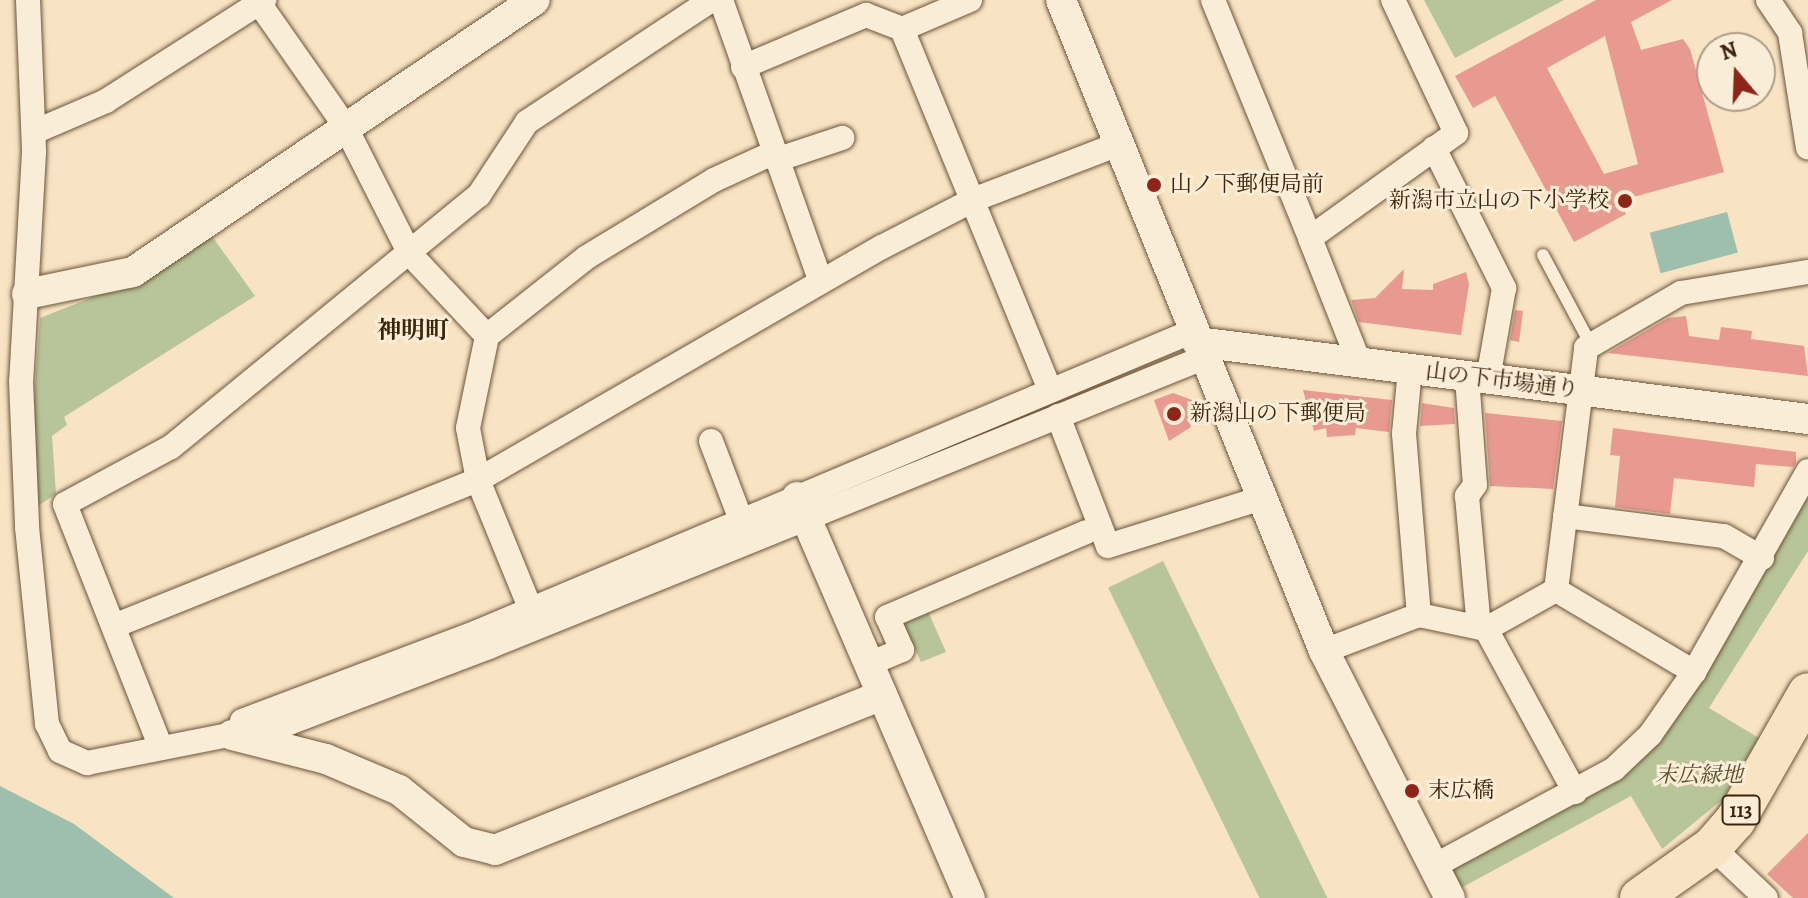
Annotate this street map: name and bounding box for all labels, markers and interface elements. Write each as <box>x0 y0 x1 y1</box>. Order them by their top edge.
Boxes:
north arrow <box>1696 32 1776 112</box>
text: N <box>1716 34 1741 68</box>
place label: 山ノ下郵便局前 <box>1170 172 1324 198</box>
marker: 山ノ下郵便局前 <box>1145 176 1163 194</box>
place label: 新潟市立山の下小学校 <box>1389 188 1609 214</box>
marker: 新潟市立山の下小学校 <box>1616 192 1634 210</box>
district label: 神明町 <box>377 317 449 345</box>
street label: 山の下市場通り <box>1424 359 1580 403</box>
place label: 新潟山の下郵便局 <box>1190 401 1366 427</box>
marker: 新潟山の下郵便局 <box>1165 405 1183 423</box>
park label: 末広緑地 <box>1655 763 1743 789</box>
place label: 末広橋 <box>1428 778 1494 804</box>
marker: 末広橋 <box>1403 782 1421 800</box>
road number: 113 <box>1721 794 1761 826</box>

